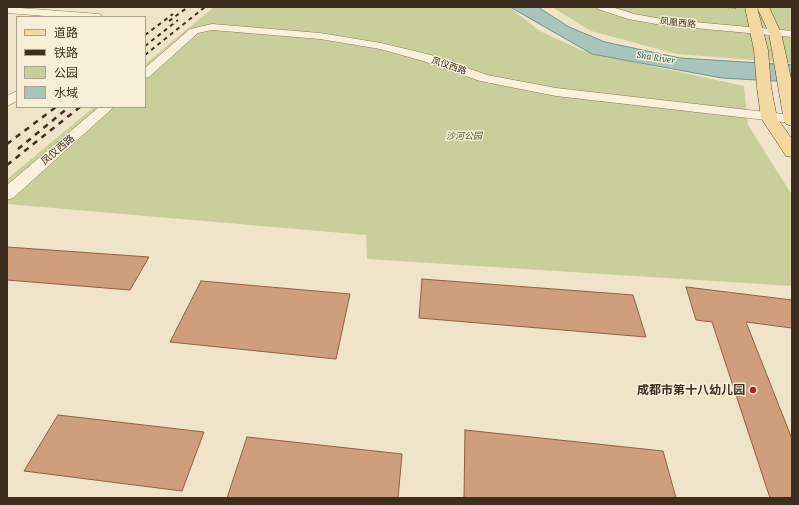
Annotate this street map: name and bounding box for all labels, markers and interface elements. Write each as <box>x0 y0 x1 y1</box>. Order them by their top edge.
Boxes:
legend <box>16 16 146 108</box>
street label: 凤凰西路 <box>660 16 696 30</box>
text: 道路 <box>54 23 78 41</box>
text: 铁路 <box>54 43 78 61</box>
water label: Sha River <box>636 50 676 66</box>
street label: 凤仪西路 <box>430 55 468 77</box>
text: 公园 <box>54 63 78 81</box>
text: 水域 <box>54 83 78 101</box>
park label: 沙河公园 <box>446 131 482 141</box>
street label: 凤仪西路 <box>39 132 77 168</box>
place label: 成都市第十八幼儿园 <box>637 383 745 397</box>
marker: 成都市第十八幼儿园 <box>748 385 758 395</box>

